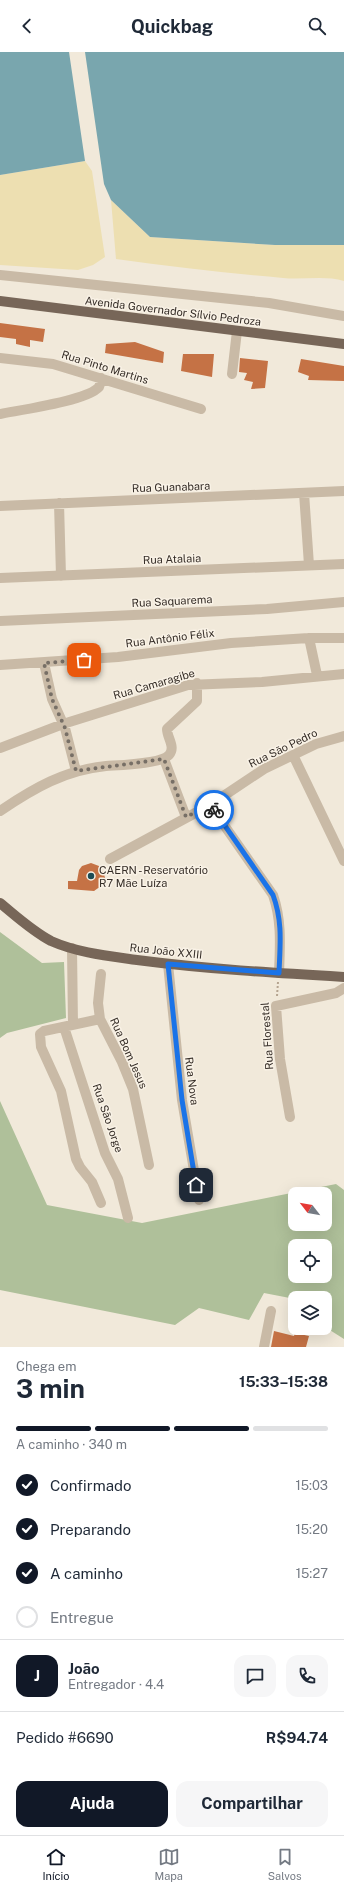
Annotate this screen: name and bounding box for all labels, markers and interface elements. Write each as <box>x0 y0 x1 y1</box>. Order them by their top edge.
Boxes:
icon: back <box>16 15 38 37</box>
icon: search <box>306 15 328 37</box>
text: Quickbag <box>131 16 213 37</box>
street label: Avenida Governador Sílvio Pedroza <box>84 294 262 328</box>
street label: Rua Pinto Martins <box>60 348 150 386</box>
street label: Rua Guanabara <box>132 480 210 494</box>
street label: Rua Atalaia <box>143 552 201 566</box>
street label: Rua Saquarema <box>131 593 213 609</box>
street label: Rua Antônio Félix <box>125 627 215 649</box>
pin <box>67 643 101 677</box>
icon: bag <box>73 649 95 671</box>
street label: Rua Camaragibe <box>112 667 196 701</box>
street label: Rua São Pedro <box>247 726 319 770</box>
courier <box>194 790 234 830</box>
icon: bike <box>203 799 225 821</box>
place label: CAERN - Reservatório R7 Mãe Luíza <box>99 864 208 889</box>
marker: CAERN - Reservatório R7 Mãe Luíza <box>86 871 96 881</box>
street label: Rua João XXIII <box>129 941 203 961</box>
street label: Rua Florestal <box>259 1002 275 1070</box>
street label: Rua Bom Jesus <box>108 1016 150 1091</box>
street label: Rua Nova <box>183 1056 201 1106</box>
street label: Rua São Jorge <box>91 1082 125 1154</box>
pin <box>179 1168 213 1202</box>
icon: home <box>185 1174 207 1196</box>
north arrow <box>288 1187 332 1231</box>
map controls <box>288 1187 332 1335</box>
button: locate <box>288 1239 332 1283</box>
button: layers <box>288 1291 332 1335</box>
text: Chega em <box>16 1359 76 1374</box>
text: 3 min <box>16 1373 85 1404</box>
text: 15:33–15:38 <box>239 1373 328 1390</box>
text: A caminho · 340 m <box>16 1437 127 1452</box>
icon: check <box>16 1474 38 1496</box>
text: Confirmado <box>50 1477 131 1494</box>
text: 15:03 <box>295 1478 328 1493</box>
icon: check <box>16 1518 38 1540</box>
text: Preparando <box>50 1521 131 1538</box>
text: 15:20 <box>295 1522 328 1537</box>
icon: check <box>16 1562 38 1584</box>
text: A caminho <box>50 1565 123 1582</box>
text: 15:27 <box>296 1566 328 1581</box>
text: Entregue <box>50 1609 114 1626</box>
button: chat <box>234 1655 276 1697</box>
button: phone <box>286 1655 328 1697</box>
text: João <box>68 1660 100 1677</box>
text: J <box>34 1667 40 1684</box>
text: Entregador · 4.4 <box>68 1677 164 1692</box>
text: Pedido #6690 <box>16 1729 114 1746</box>
text: R$94.74 <box>266 1729 328 1746</box>
button: Ajuda <box>16 1781 168 1827</box>
button: Compartilhar <box>176 1781 328 1827</box>
tab: Início <box>42 1846 69 1882</box>
tab: Mapa <box>154 1846 183 1882</box>
tab: Salvos <box>268 1846 301 1882</box>

